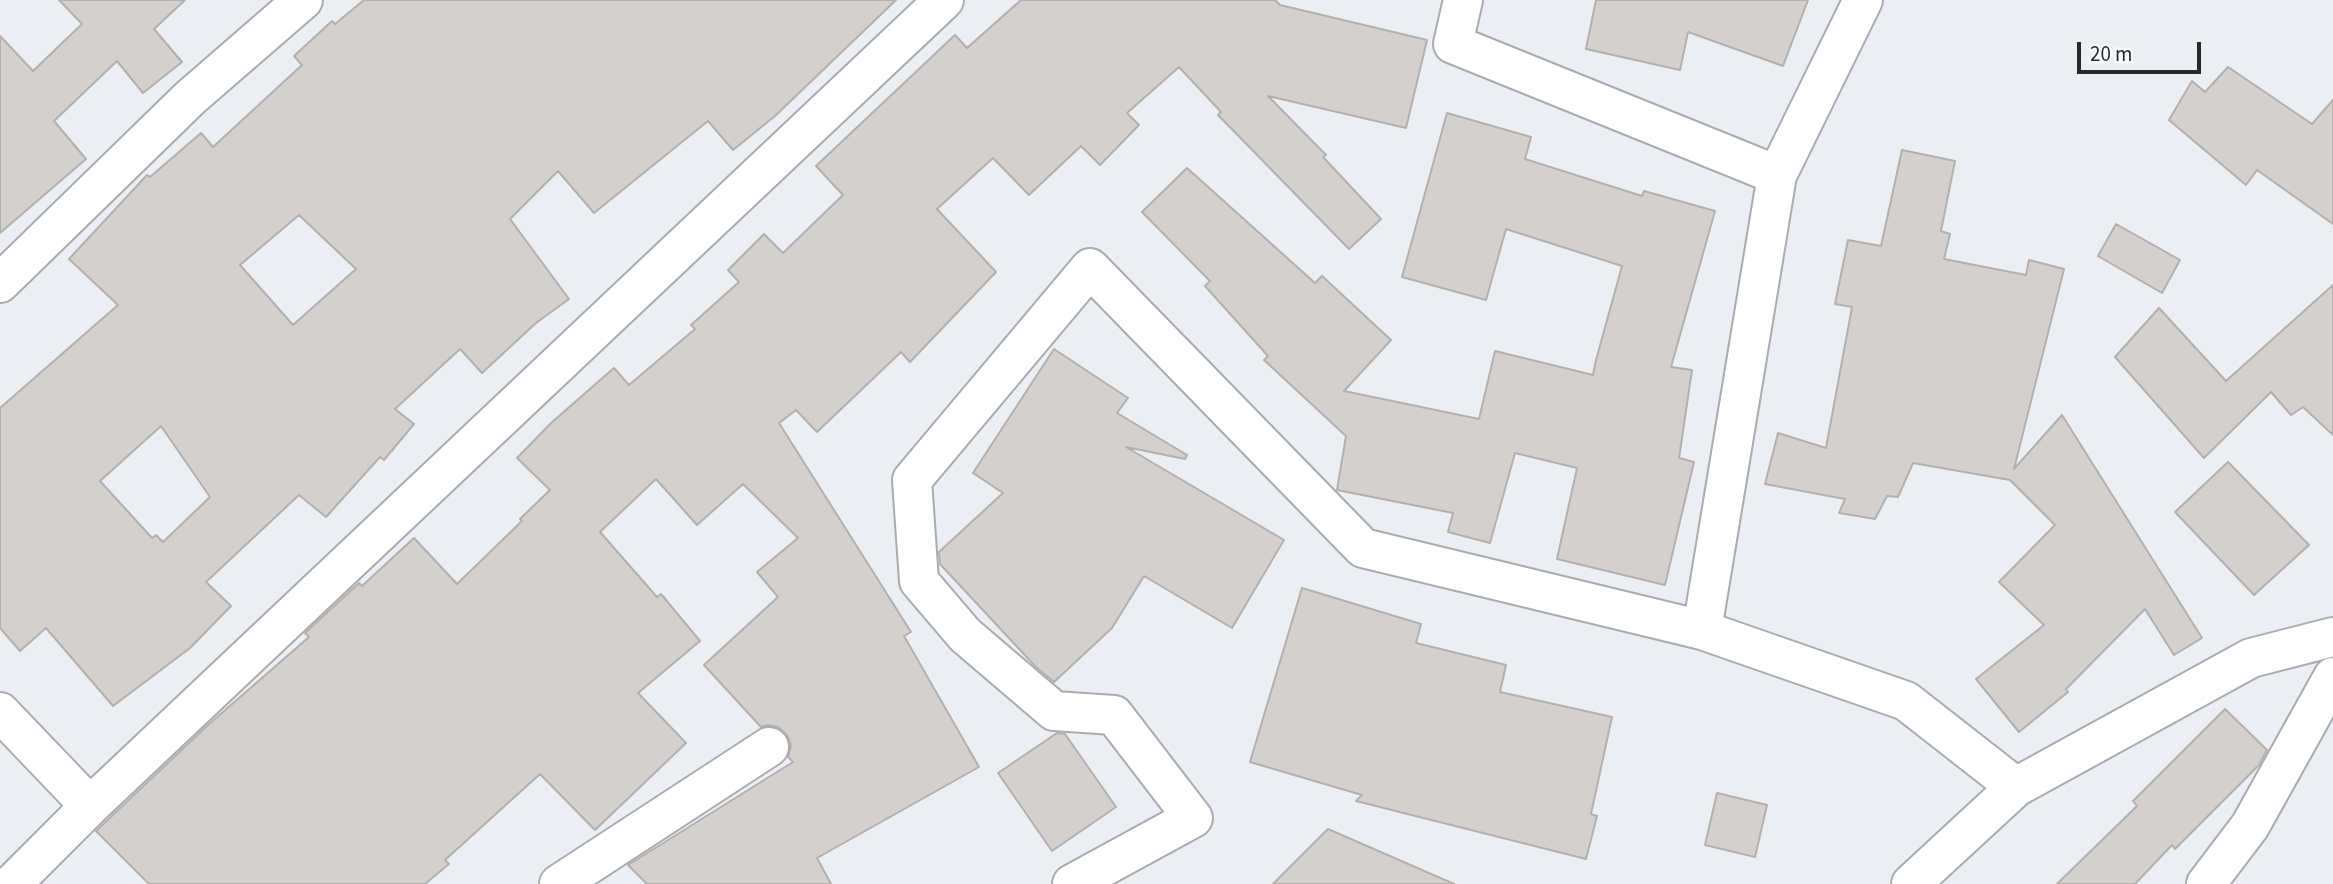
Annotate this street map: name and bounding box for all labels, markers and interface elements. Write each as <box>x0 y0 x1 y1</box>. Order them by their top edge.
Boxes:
scale bar <box>2081 28 2205 72</box>
text: 20 m <box>2090 39 2132 69</box>

